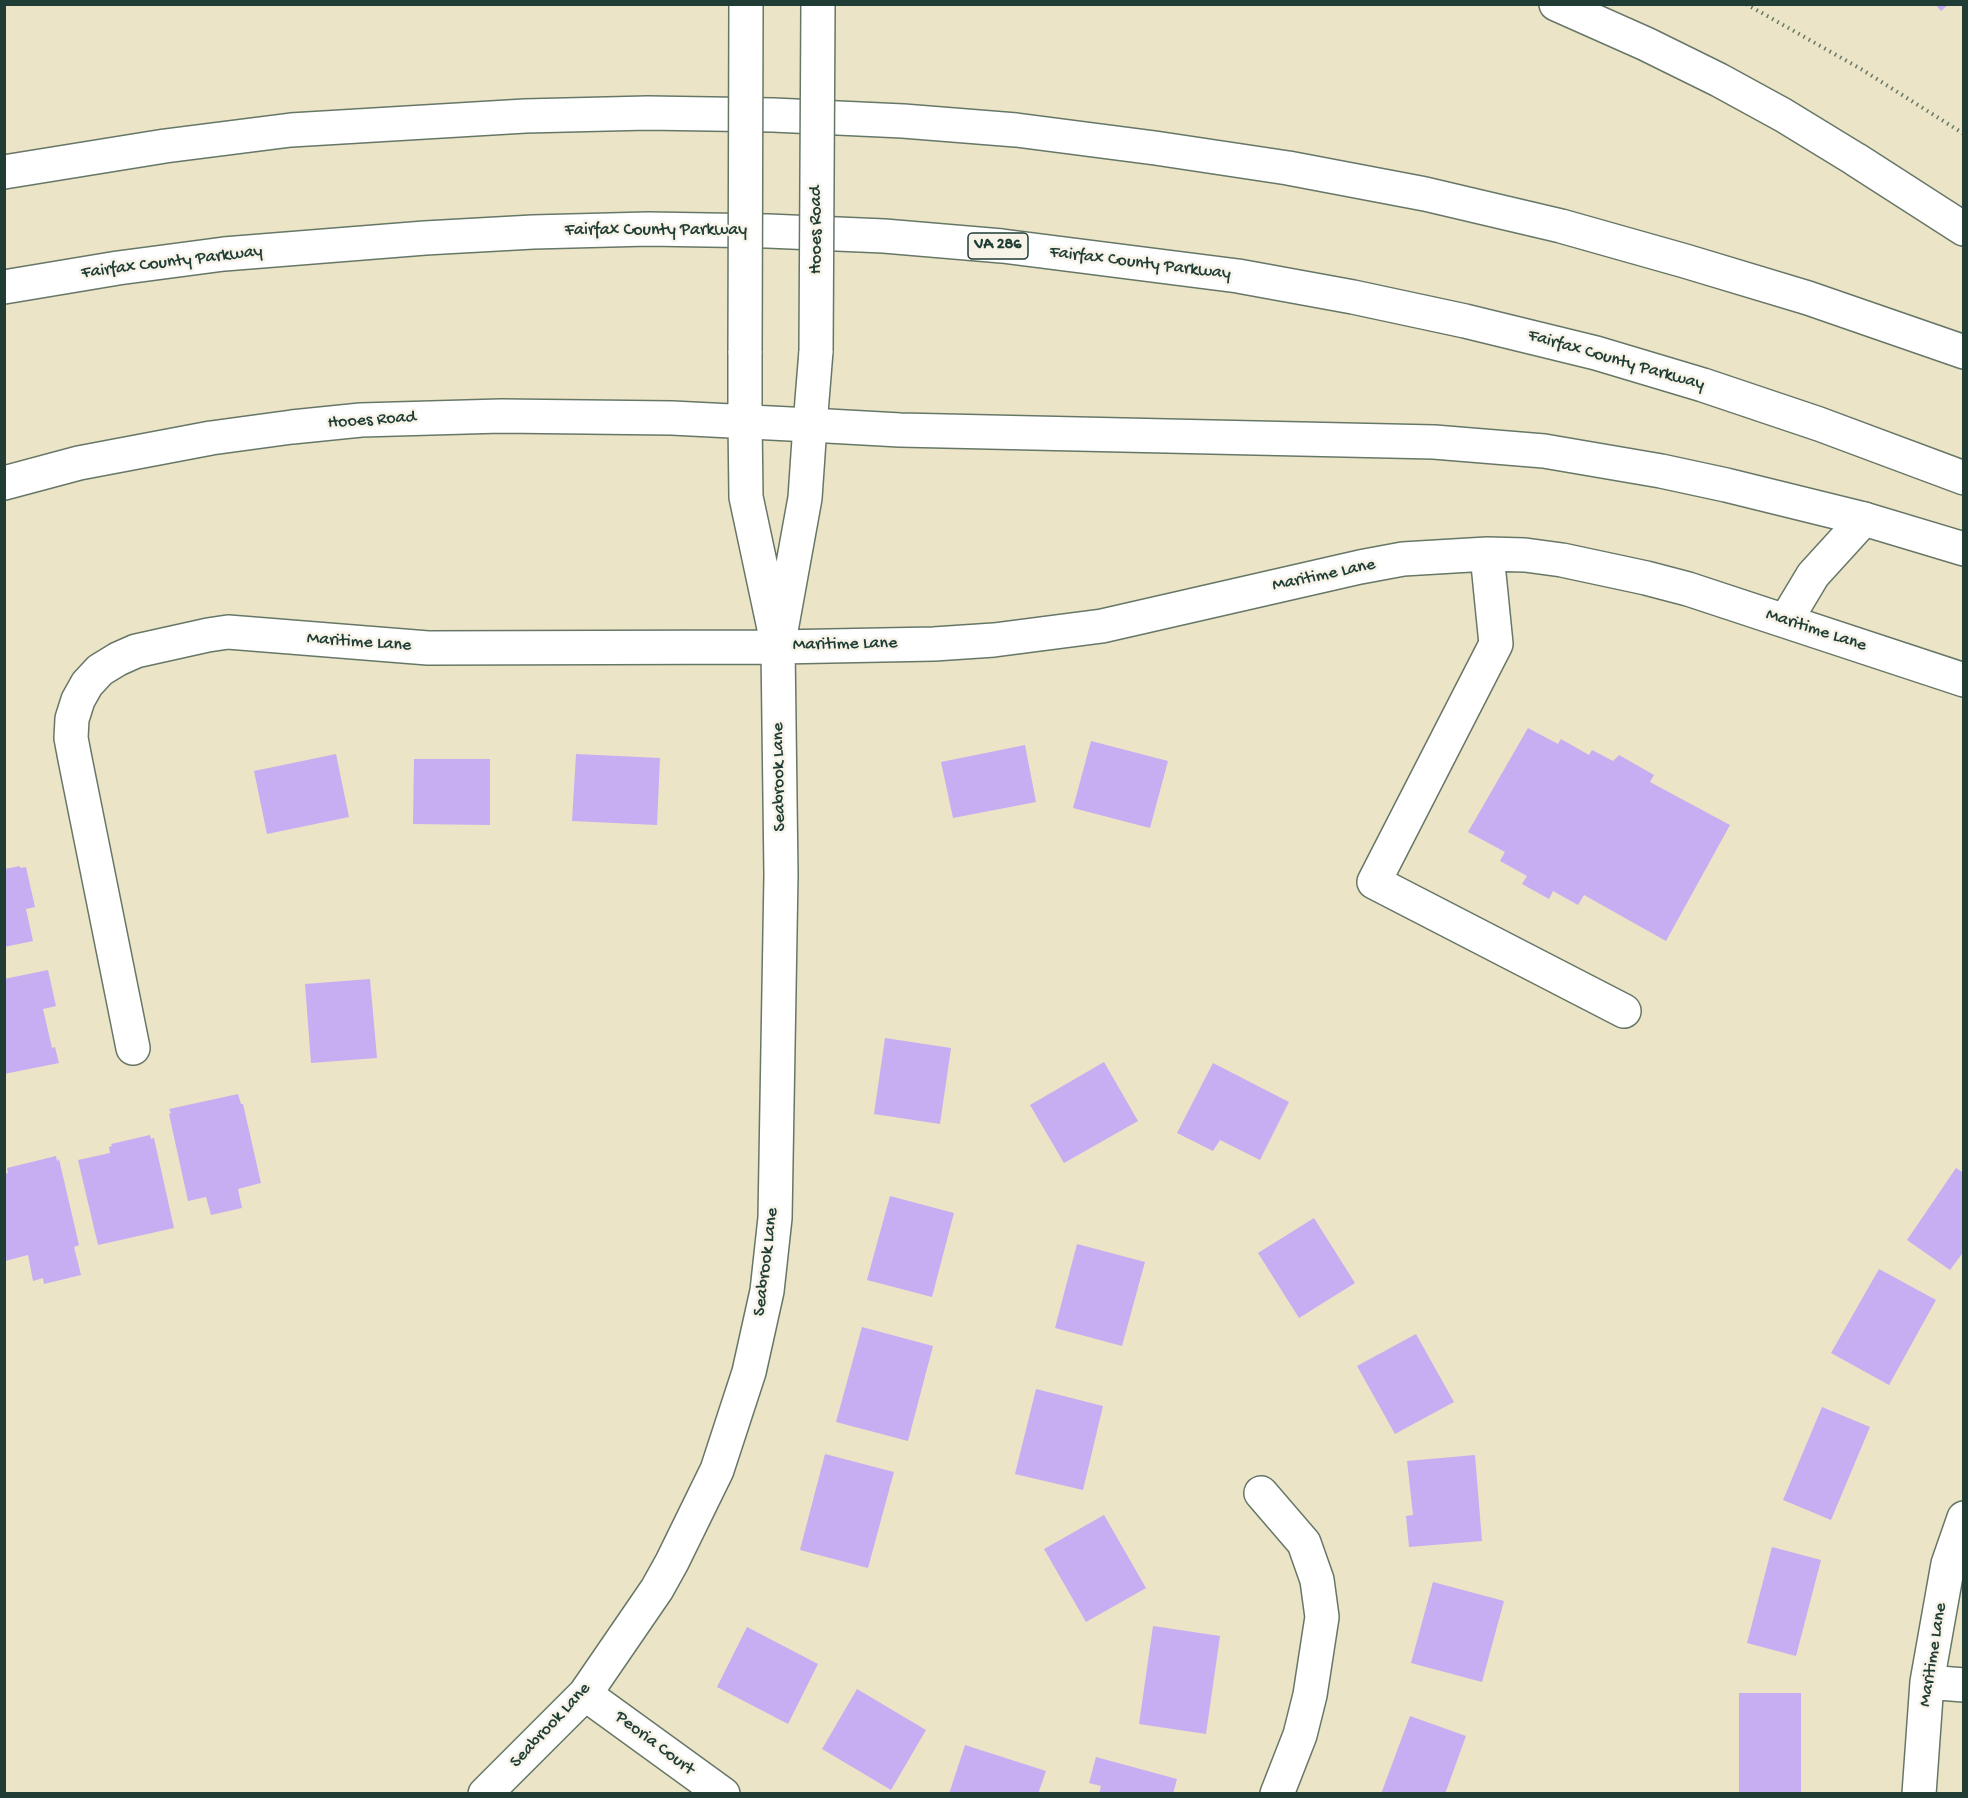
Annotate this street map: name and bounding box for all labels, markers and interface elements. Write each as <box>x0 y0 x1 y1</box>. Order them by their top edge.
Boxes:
street label: Hooes Road <box>806 186 828 274</box>
street label: Fairfax County Parkway <box>565 220 747 242</box>
road number: VA 286 <box>968 233 1028 259</box>
street label: Fairfax County Parkway <box>80 241 264 285</box>
street label: Fairfax County Parkway <box>1048 242 1232 286</box>
street label: Fairfax County Parkway <box>1525 325 1707 397</box>
street label: Hooes Road <box>327 407 417 435</box>
street label: Maritime Lane <box>1271 555 1377 597</box>
street label: Maritime Lane <box>1763 605 1869 657</box>
street label: Maritime Lane <box>306 629 412 657</box>
street label: Maritime Lane <box>792 633 898 657</box>
street label: Seabrook Lane <box>768 722 792 832</box>
street label: Seabrook Lane <box>750 1207 784 1317</box>
street label: Maritime Lane <box>1915 1602 1953 1708</box>
street label: Seabrook Lane <box>506 1679 596 1773</box>
street label: Peoria Court <box>610 1707 698 1781</box>

